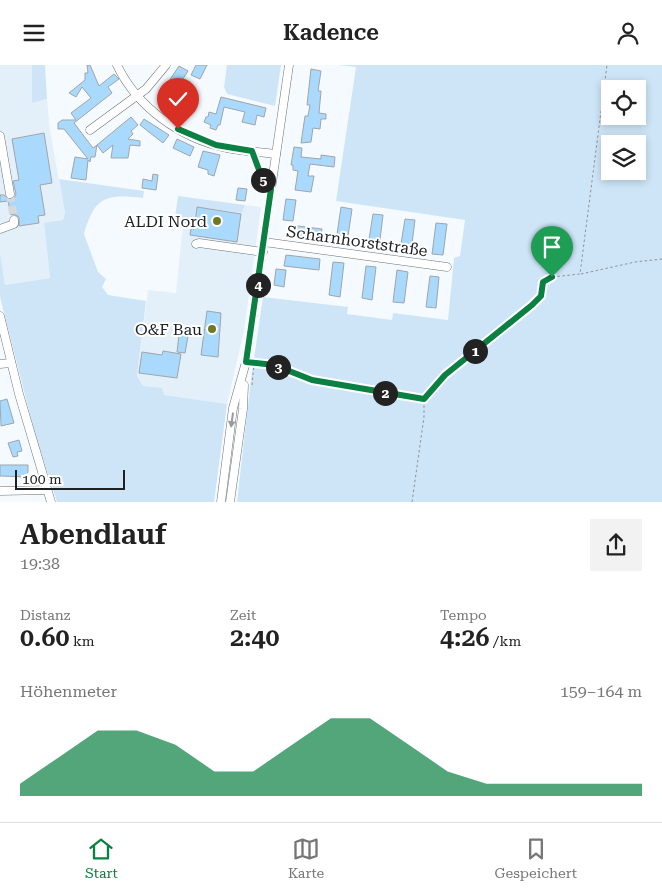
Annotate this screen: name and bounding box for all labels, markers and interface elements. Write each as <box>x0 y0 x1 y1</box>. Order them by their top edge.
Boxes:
icon: menu <box>20 19 48 47</box>
icon: person <box>614 19 642 47</box>
text: Kadence <box>283 20 379 45</box>
pin <box>157 78 199 129</box>
map controls <box>601 80 646 180</box>
button: locate <box>601 80 646 125</box>
icon: check <box>164 85 192 113</box>
button: layers <box>601 135 646 180</box>
pin: 5 <box>250 167 276 193</box>
text: 5 <box>260 172 267 188</box>
place label: ALDI Nord <box>124 212 207 231</box>
marker: ALDI Nord <box>211 215 223 227</box>
street label: Scharnhorststraße <box>285 222 429 260</box>
pin <box>531 226 573 277</box>
icon: arrive <box>538 233 566 261</box>
pin: 4 <box>246 273 270 297</box>
text: 4 <box>255 277 262 293</box>
place label: O&F Bau <box>135 320 202 339</box>
marker: O&F Bau <box>206 323 218 335</box>
pin: 1 <box>462 339 488 363</box>
text: 1 <box>472 343 479 359</box>
pin: 3 <box>266 355 290 379</box>
text: 3 <box>275 359 282 375</box>
pin: 2 <box>372 381 398 405</box>
text: 2 <box>382 385 389 401</box>
one-way arrow <box>228 412 236 428</box>
scale bar <box>15 467 125 490</box>
text: 100 m <box>22 471 62 487</box>
text: Abendlauf <box>20 518 166 551</box>
button: share <box>590 519 642 571</box>
text: 19:38 <box>20 554 60 573</box>
text: Distanz <box>20 607 70 623</box>
text: Zeit <box>230 607 256 623</box>
text: Tempo <box>440 607 487 623</box>
text: 0.60 <box>20 623 69 652</box>
text: 2:40 <box>230 623 279 652</box>
text: 4:26 <box>440 623 489 652</box>
text: km <box>69 633 95 649</box>
text: /km <box>489 633 521 649</box>
text: Höhenmeter <box>20 682 117 701</box>
text: 159–164 m <box>560 682 642 701</box>
tab: Start <box>85 835 118 881</box>
tab: Karte <box>288 835 324 881</box>
tab: Gespeichert <box>494 835 577 881</box>

